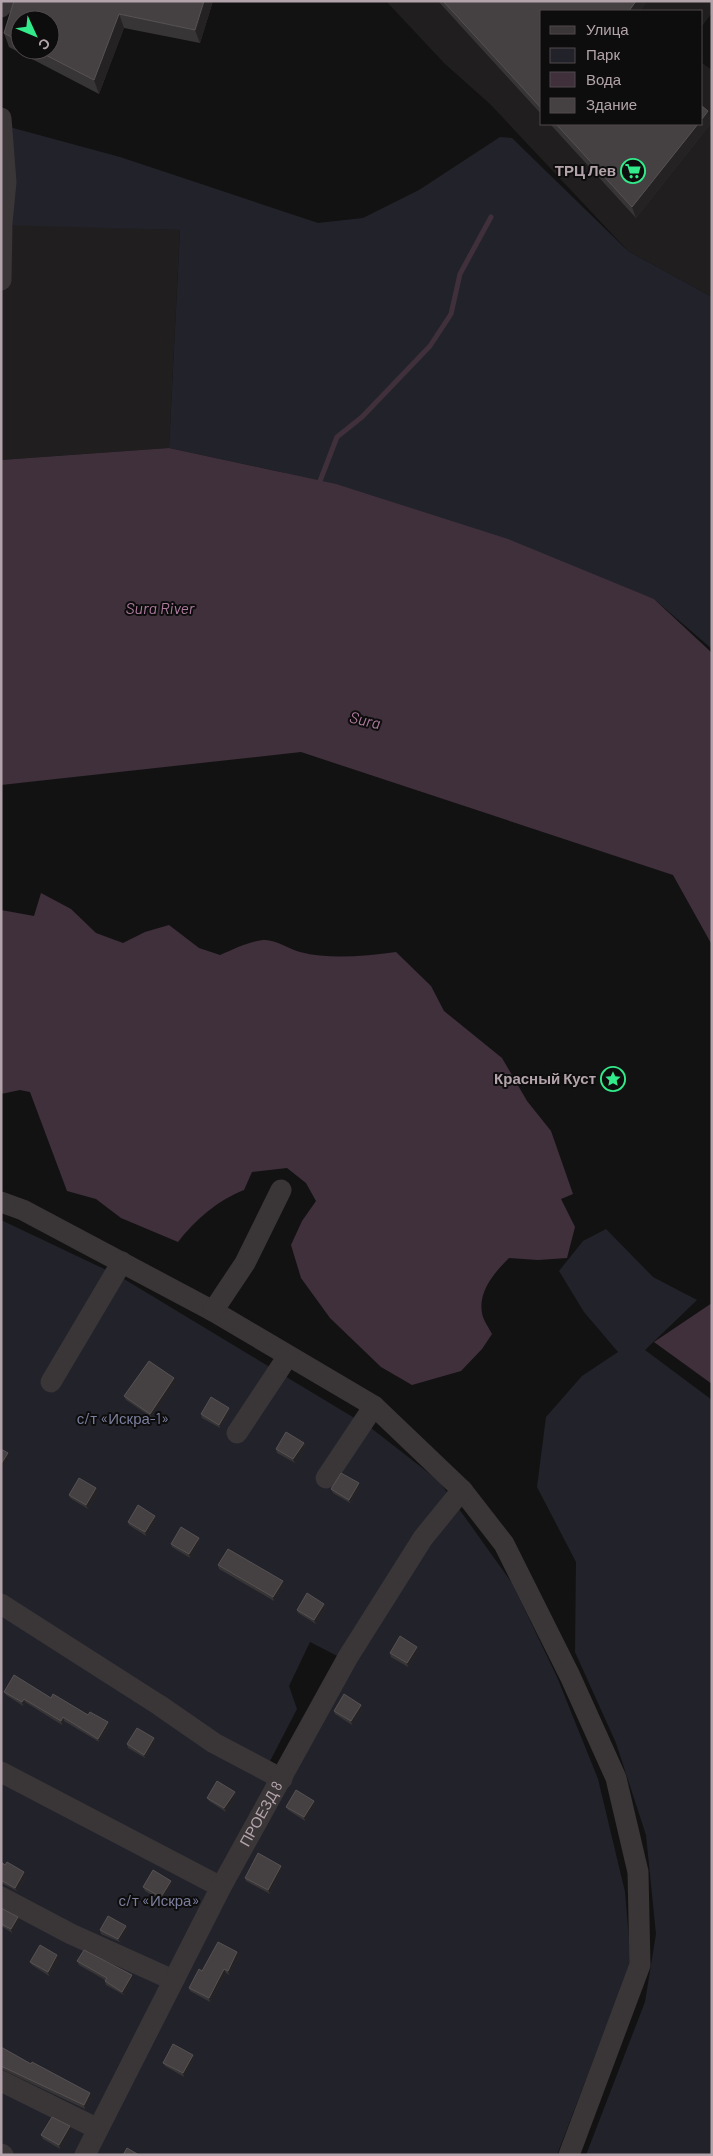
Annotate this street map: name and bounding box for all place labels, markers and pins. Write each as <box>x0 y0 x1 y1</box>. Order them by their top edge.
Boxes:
supermarket icon: ТРЦ Лев <box>620 158 646 184</box>
place label: ТРЦ Лев <box>555 161 616 179</box>
place icon: Красный Куст <box>600 1066 626 1092</box>
place label: Красный Куст <box>494 1069 596 1087</box>

